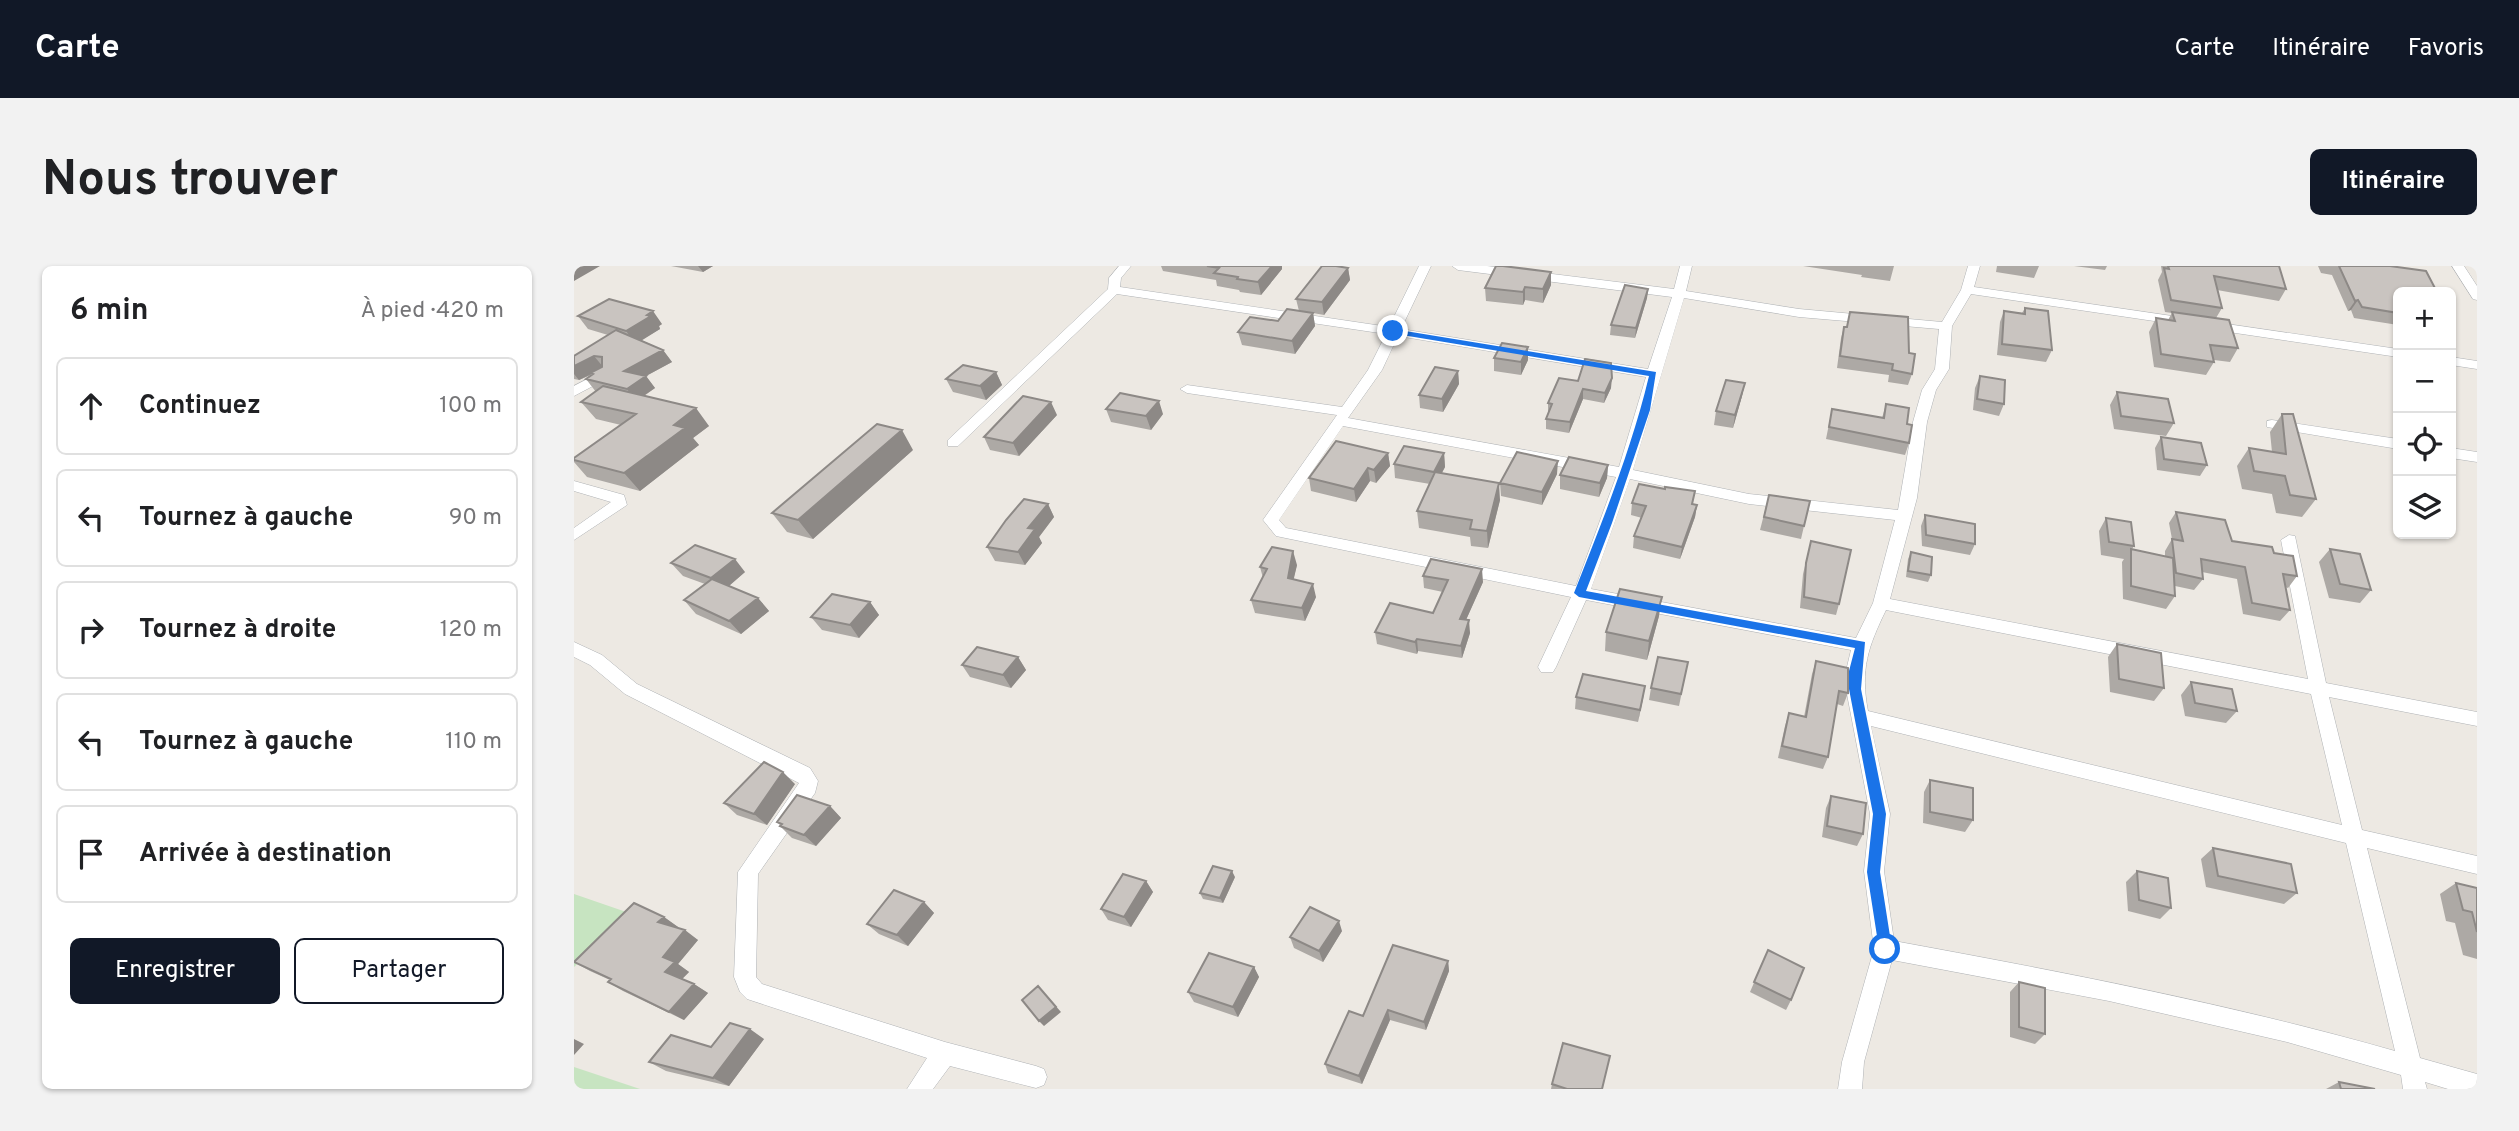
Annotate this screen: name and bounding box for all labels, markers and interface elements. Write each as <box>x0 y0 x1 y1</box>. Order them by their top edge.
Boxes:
text: Carte <box>35 28 120 70</box>
text: Carte <box>2174 34 2234 64</box>
text: Itinéraire <box>2272 34 2370 64</box>
text: Favoris <box>2408 34 2484 64</box>
button: Itinéraire <box>2310 149 2477 215</box>
text: Nous trouver <box>42 151 338 213</box>
map controls <box>2393 287 2456 539</box>
button: + <box>2393 287 2456 350</box>
text: 6 min <box>70 293 148 330</box>
text: À pied · 420 m <box>361 297 504 326</box>
route end <box>1377 315 1408 346</box>
button: − <box>2393 350 2456 413</box>
icon: ahead <box>72 387 110 425</box>
text: Continuez <box>139 390 261 423</box>
text: 100 m <box>439 392 502 421</box>
button: locate <box>2393 413 2456 476</box>
button: layers <box>2393 476 2456 539</box>
icon: left <box>72 499 110 537</box>
text: Tournez à gauche <box>139 502 353 535</box>
text: 90 m <box>449 504 502 533</box>
icon: right <box>72 611 110 649</box>
text: Tournez à droite <box>139 614 336 647</box>
text: 120 m <box>440 616 502 645</box>
icon: left <box>72 723 110 761</box>
text: Tournez à gauche <box>139 726 353 759</box>
text: 110 m <box>445 728 502 757</box>
icon: arrive <box>72 835 110 873</box>
text: Arrivée à destination <box>139 838 392 871</box>
route start <box>1869 933 1900 964</box>
button: Enregistrer <box>70 938 280 1004</box>
button: Partager <box>294 938 504 1004</box>

